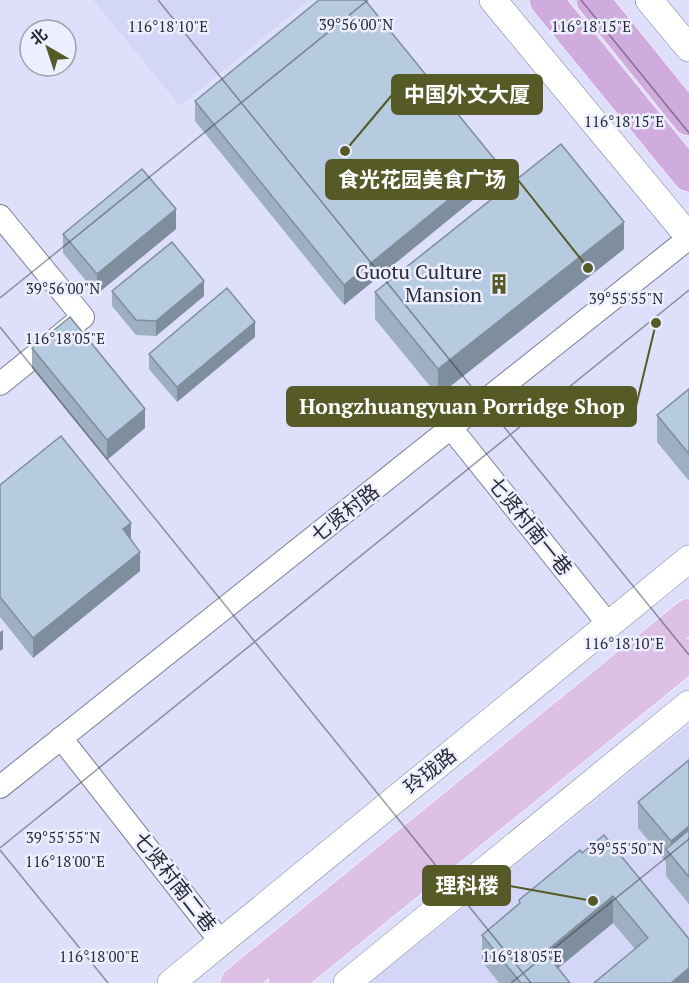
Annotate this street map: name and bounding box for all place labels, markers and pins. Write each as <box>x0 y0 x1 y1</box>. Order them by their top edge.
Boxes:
callout: 中国外文大厦 <box>392 75 542 114</box>
callout: 食光花园美食广场 <box>326 160 518 199</box>
place label: Guotu Culture Mansion <box>355 258 482 308</box>
building icon: Guotu Culture Mansion <box>487 272 511 296</box>
callout: Hongzhuangyuan Porridge Shop <box>287 387 636 426</box>
callout: 理科楼 <box>423 866 510 905</box>

